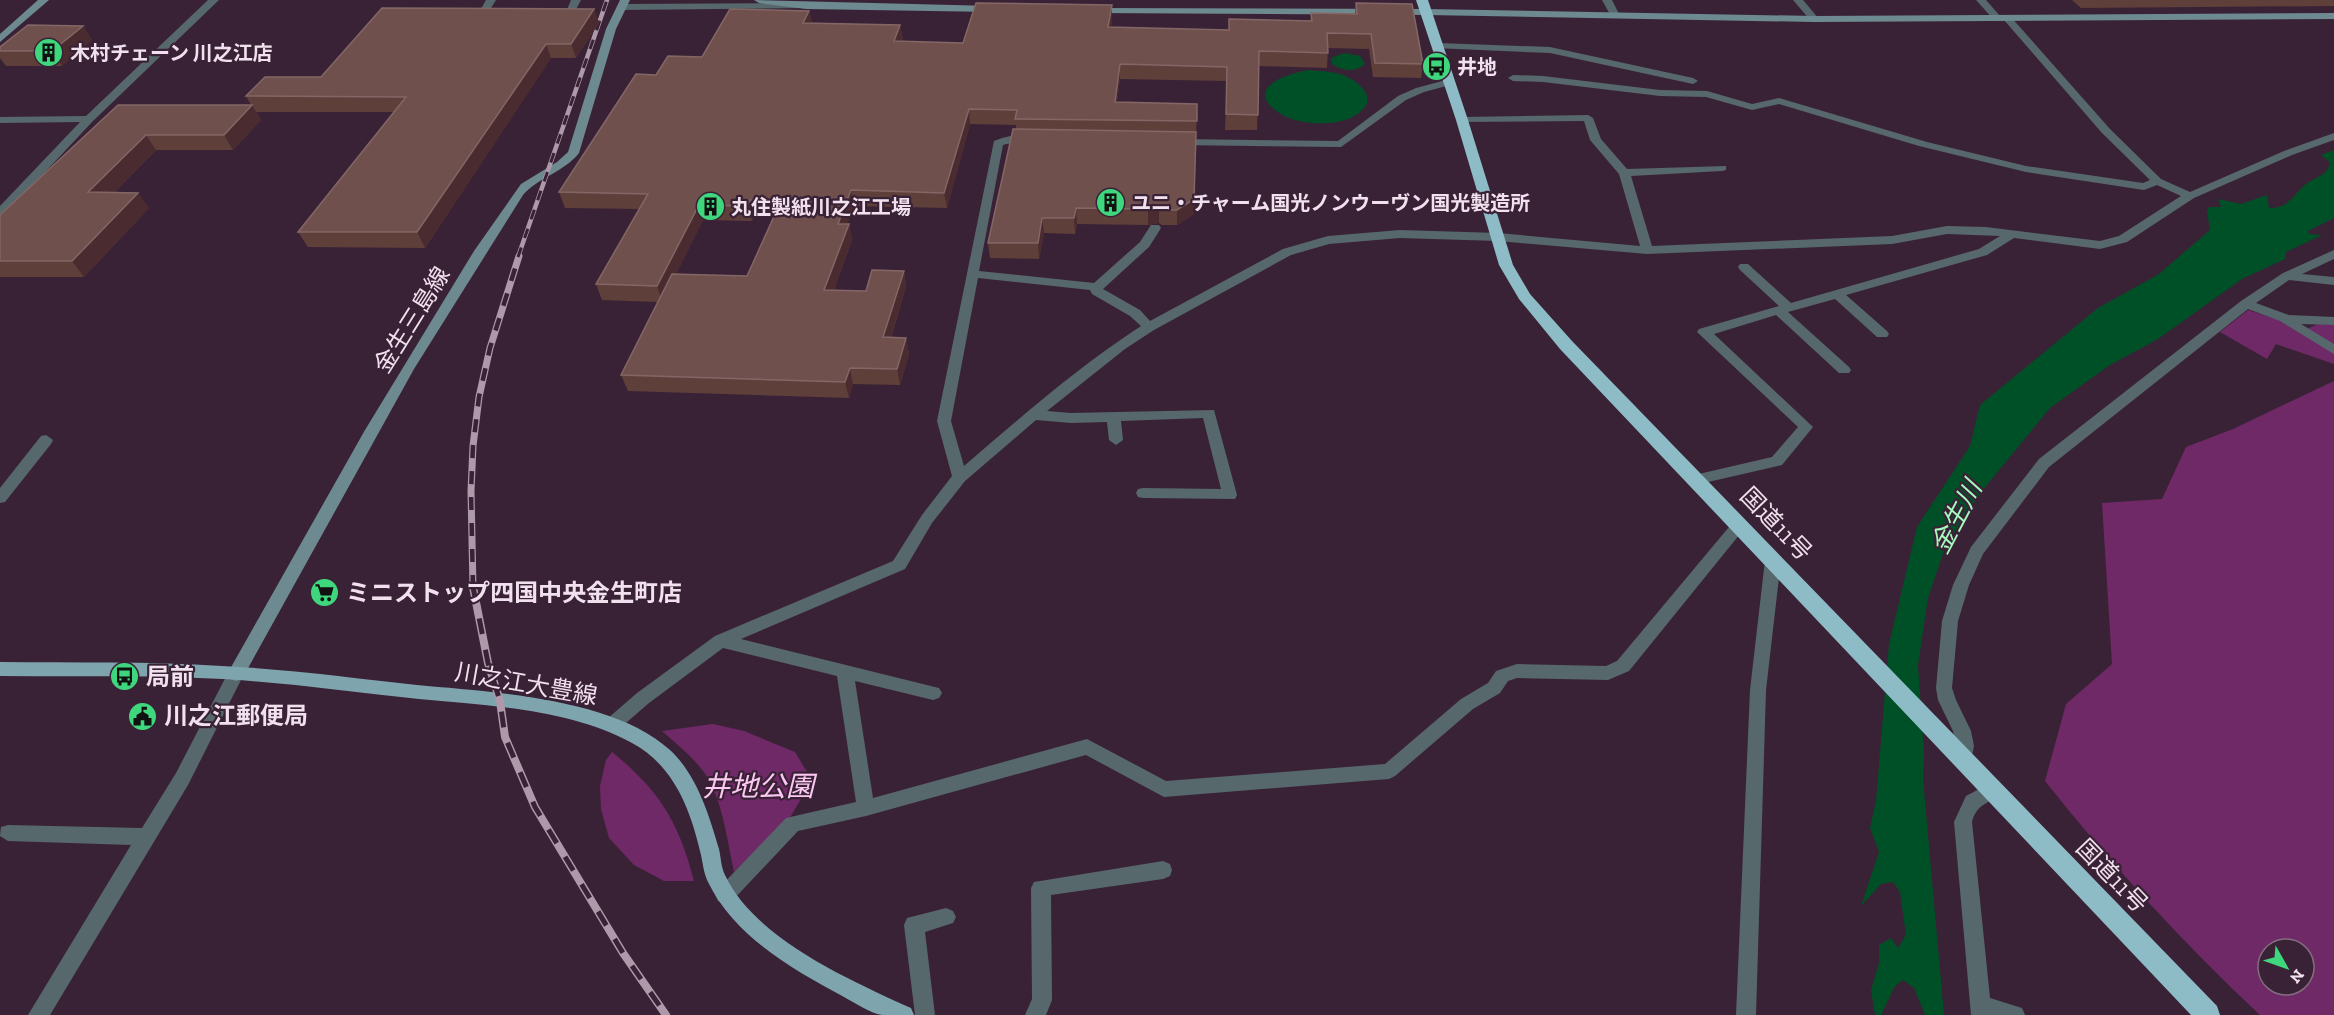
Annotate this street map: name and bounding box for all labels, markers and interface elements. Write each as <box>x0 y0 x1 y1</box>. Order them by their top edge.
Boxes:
building icon: 木村チェーン 川之江店 <box>33 37 65 69</box>
place label: 木村チェーン 川之江店 <box>70 41 273 65</box>
bus stop icon: 井地 <box>1420 51 1452 83</box>
place label: 井地 <box>1457 55 1497 79</box>
building icon: ユニ・チャーム国光ノンウーヴン国光製造所 <box>1094 187 1126 219</box>
building icon: 丸住製紙川之江工場 <box>694 191 726 223</box>
place label: ユニ・チャーム国光ノンウーヴン国光製造所 <box>1131 191 1530 215</box>
place label: 丸住製紙川之江工場 <box>731 195 911 219</box>
street label: 金生三島線 <box>367 261 456 378</box>
water label: 金生川 <box>1924 472 1990 559</box>
street label: 国道11号 <box>1735 481 1818 566</box>
supermarket icon: ミニストップ四国中央金生町店 <box>309 577 341 609</box>
place label: ミニストップ四国中央金生町店 <box>346 578 682 607</box>
street label: 川之江大豊線 <box>453 657 600 710</box>
bus stop icon: 局前 <box>109 661 141 693</box>
place label: 局前 <box>146 662 194 691</box>
public building icon: 川之江郵便局 <box>127 700 159 732</box>
place label: 川之江郵便局 <box>164 701 308 730</box>
park label: 井地公園 <box>702 770 818 803</box>
street label: 国道11号 <box>2071 833 2154 918</box>
north arrow <box>2256 937 2316 997</box>
text: N <box>2286 966 2308 987</box>

